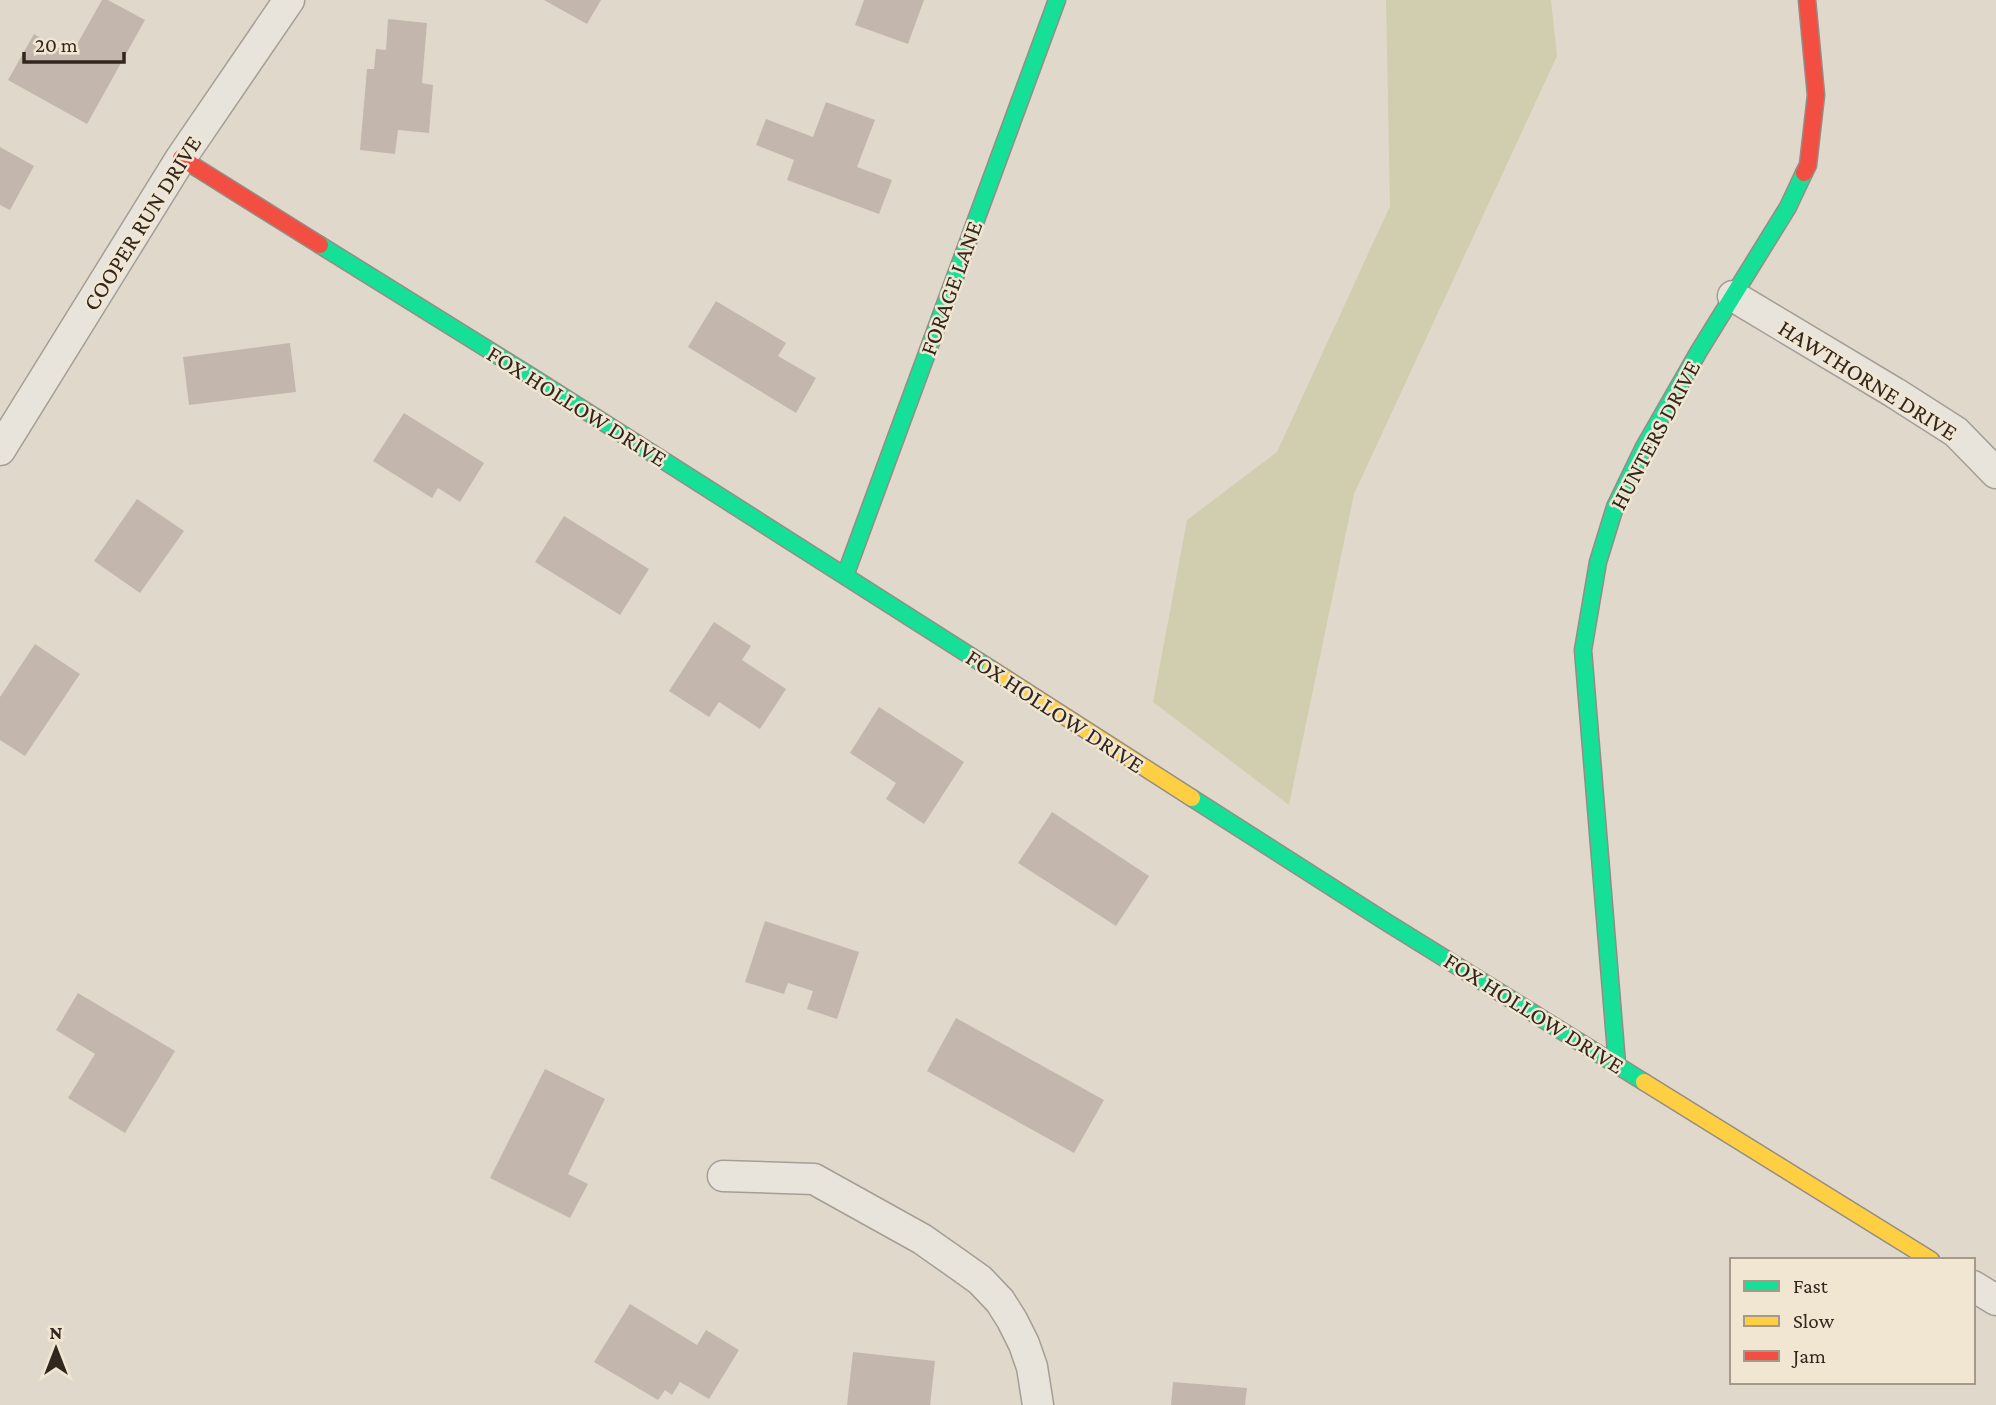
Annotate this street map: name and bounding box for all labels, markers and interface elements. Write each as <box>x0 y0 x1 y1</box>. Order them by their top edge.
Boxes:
scale bar <box>24 21 124 65</box>
text: 20 m <box>35 33 78 57</box>
street label: COOPER RUN DRIVE <box>77 130 206 315</box>
street label: FORAGE LANE <box>914 217 987 359</box>
street label: HAWTHORNE DRIVE <box>1774 314 1963 446</box>
street label: FOX HOLLOW DRIVE <box>482 339 672 472</box>
street label: HUNTERS DRIVE <box>1604 355 1705 514</box>
street label: FOX HOLLOW DRIVE <box>961 643 1149 778</box>
street label: FOX HOLLOW DRIVE <box>1439 946 1629 1079</box>
legend <box>1730 1258 1975 1384</box>
text: Fast <box>1793 1274 1829 1298</box>
text: Slow <box>1793 1309 1835 1333</box>
north arrow <box>21 1314 91 1384</box>
text: N <box>50 1322 63 1343</box>
text: Jam <box>1791 1344 1826 1368</box>

